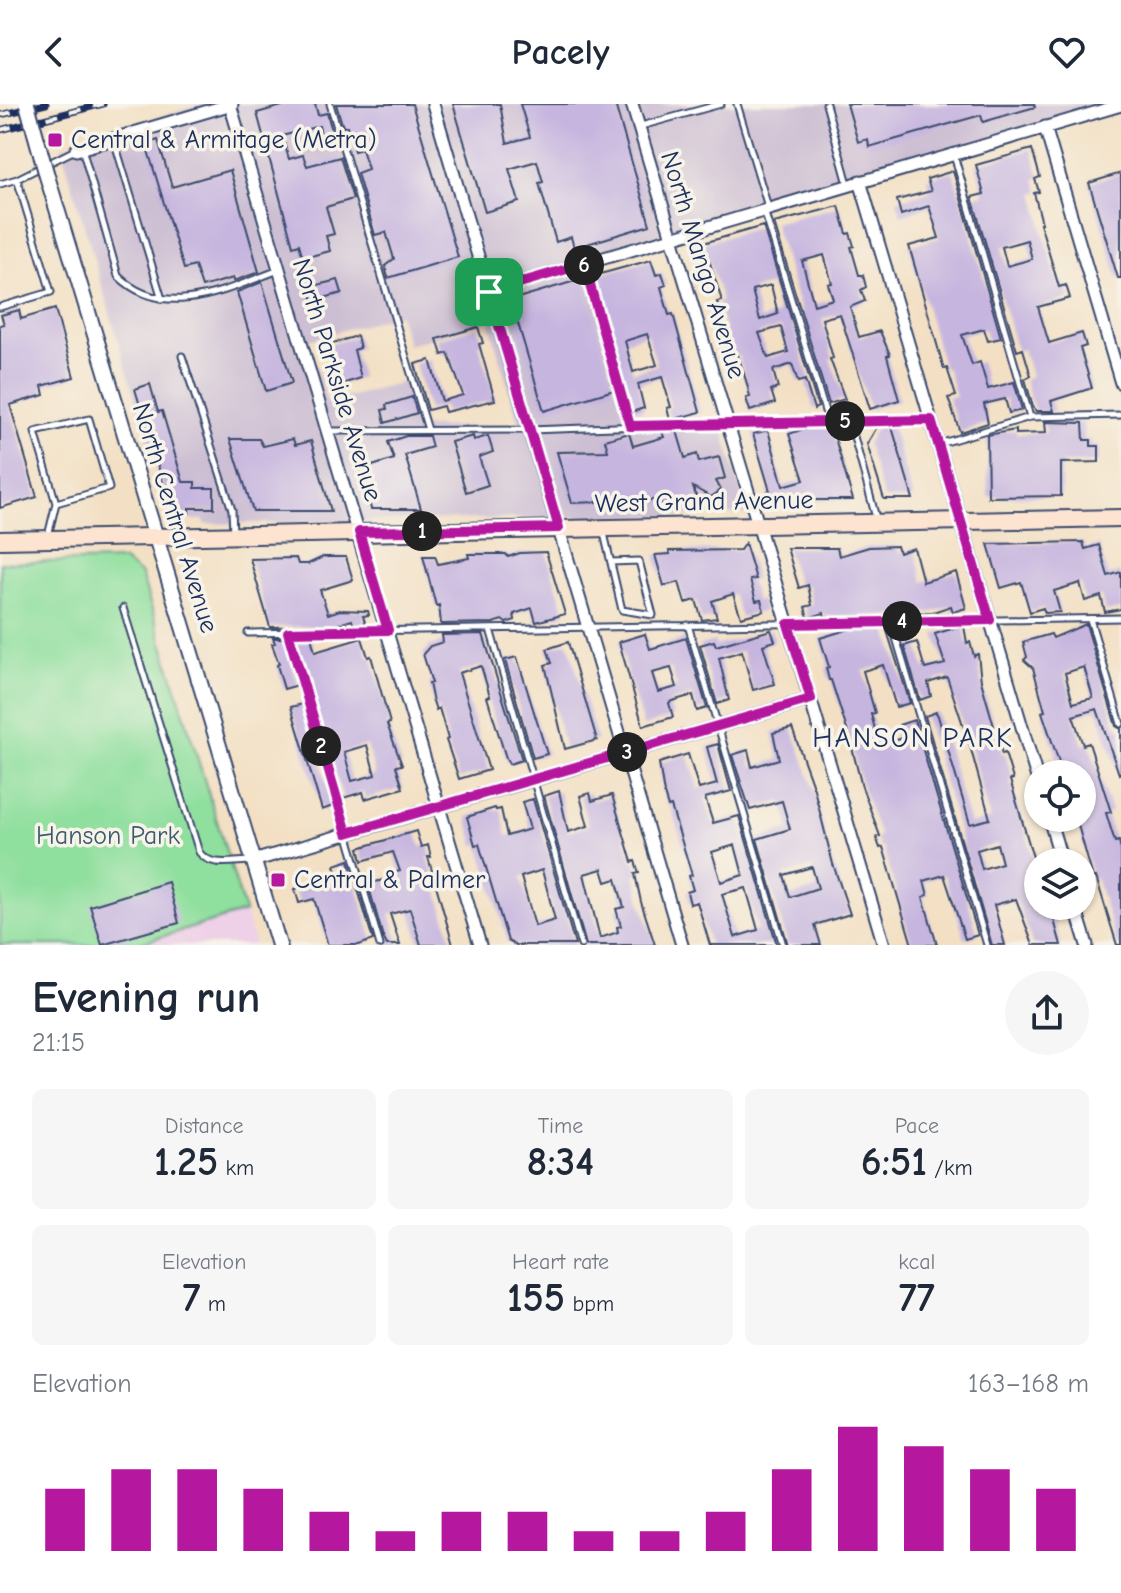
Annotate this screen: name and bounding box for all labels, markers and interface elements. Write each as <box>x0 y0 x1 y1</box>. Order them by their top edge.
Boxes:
icon: back <box>32 30 76 74</box>
icon: heart <box>1045 30 1089 74</box>
text: Pacely <box>512 32 609 73</box>
place label: Central & Armitage (Metra) <box>71 125 377 155</box>
marker: Central & Armitage (Metra) <box>46 131 64 149</box>
street label: North Mango Avenue <box>654 148 752 382</box>
pin: 6 <box>564 245 604 285</box>
text: 6 <box>578 252 590 278</box>
street label: North Parkside Avenue <box>286 255 388 505</box>
pin <box>455 258 523 326</box>
icon: arrive <box>467 270 511 314</box>
street label: North Central Avenue <box>126 399 224 637</box>
pin: 5 <box>825 401 865 441</box>
text: 5 <box>839 408 851 434</box>
street label: West Grand Avenue <box>594 485 814 519</box>
pin: 1 <box>402 511 442 551</box>
text: 1 <box>418 518 426 544</box>
pin: 4 <box>882 601 922 641</box>
text: 4 <box>897 608 907 634</box>
district label: HANSON PARK <box>812 722 1014 754</box>
pin: 2 <box>301 726 341 766</box>
pin: 3 <box>607 732 647 772</box>
text: 2 <box>316 733 326 759</box>
text: 3 <box>622 739 632 765</box>
map controls <box>1024 760 1096 920</box>
button: locate <box>1024 760 1096 832</box>
park label: Hanson Park <box>36 821 180 851</box>
button: layers <box>1024 848 1096 920</box>
place label: Central & Palmer <box>294 865 486 895</box>
marker: Central & Palmer <box>269 871 287 889</box>
button: share <box>1005 971 1089 1055</box>
text: Evening run <box>32 972 260 1023</box>
text: 21:15 <box>32 1028 85 1058</box>
text: Distance <box>165 1113 244 1139</box>
text: Time <box>538 1113 583 1139</box>
text: Pace <box>895 1113 939 1139</box>
text: 1.25 <box>154 1139 218 1185</box>
text: 8:34 <box>527 1139 594 1185</box>
text: 6:51 <box>861 1139 927 1185</box>
text: km <box>218 1155 254 1181</box>
text: /km <box>927 1155 973 1181</box>
text: Elevation <box>162 1249 246 1275</box>
text: Heart rate <box>512 1249 609 1275</box>
text: kcal <box>898 1249 935 1275</box>
text: 7 <box>182 1275 200 1321</box>
text: 155 <box>507 1275 565 1321</box>
text: 77 <box>899 1275 935 1321</box>
text: m <box>200 1291 226 1317</box>
text: bpm <box>565 1291 614 1317</box>
text: Elevation <box>32 1369 132 1399</box>
text: 163–168 m <box>968 1369 1089 1399</box>

